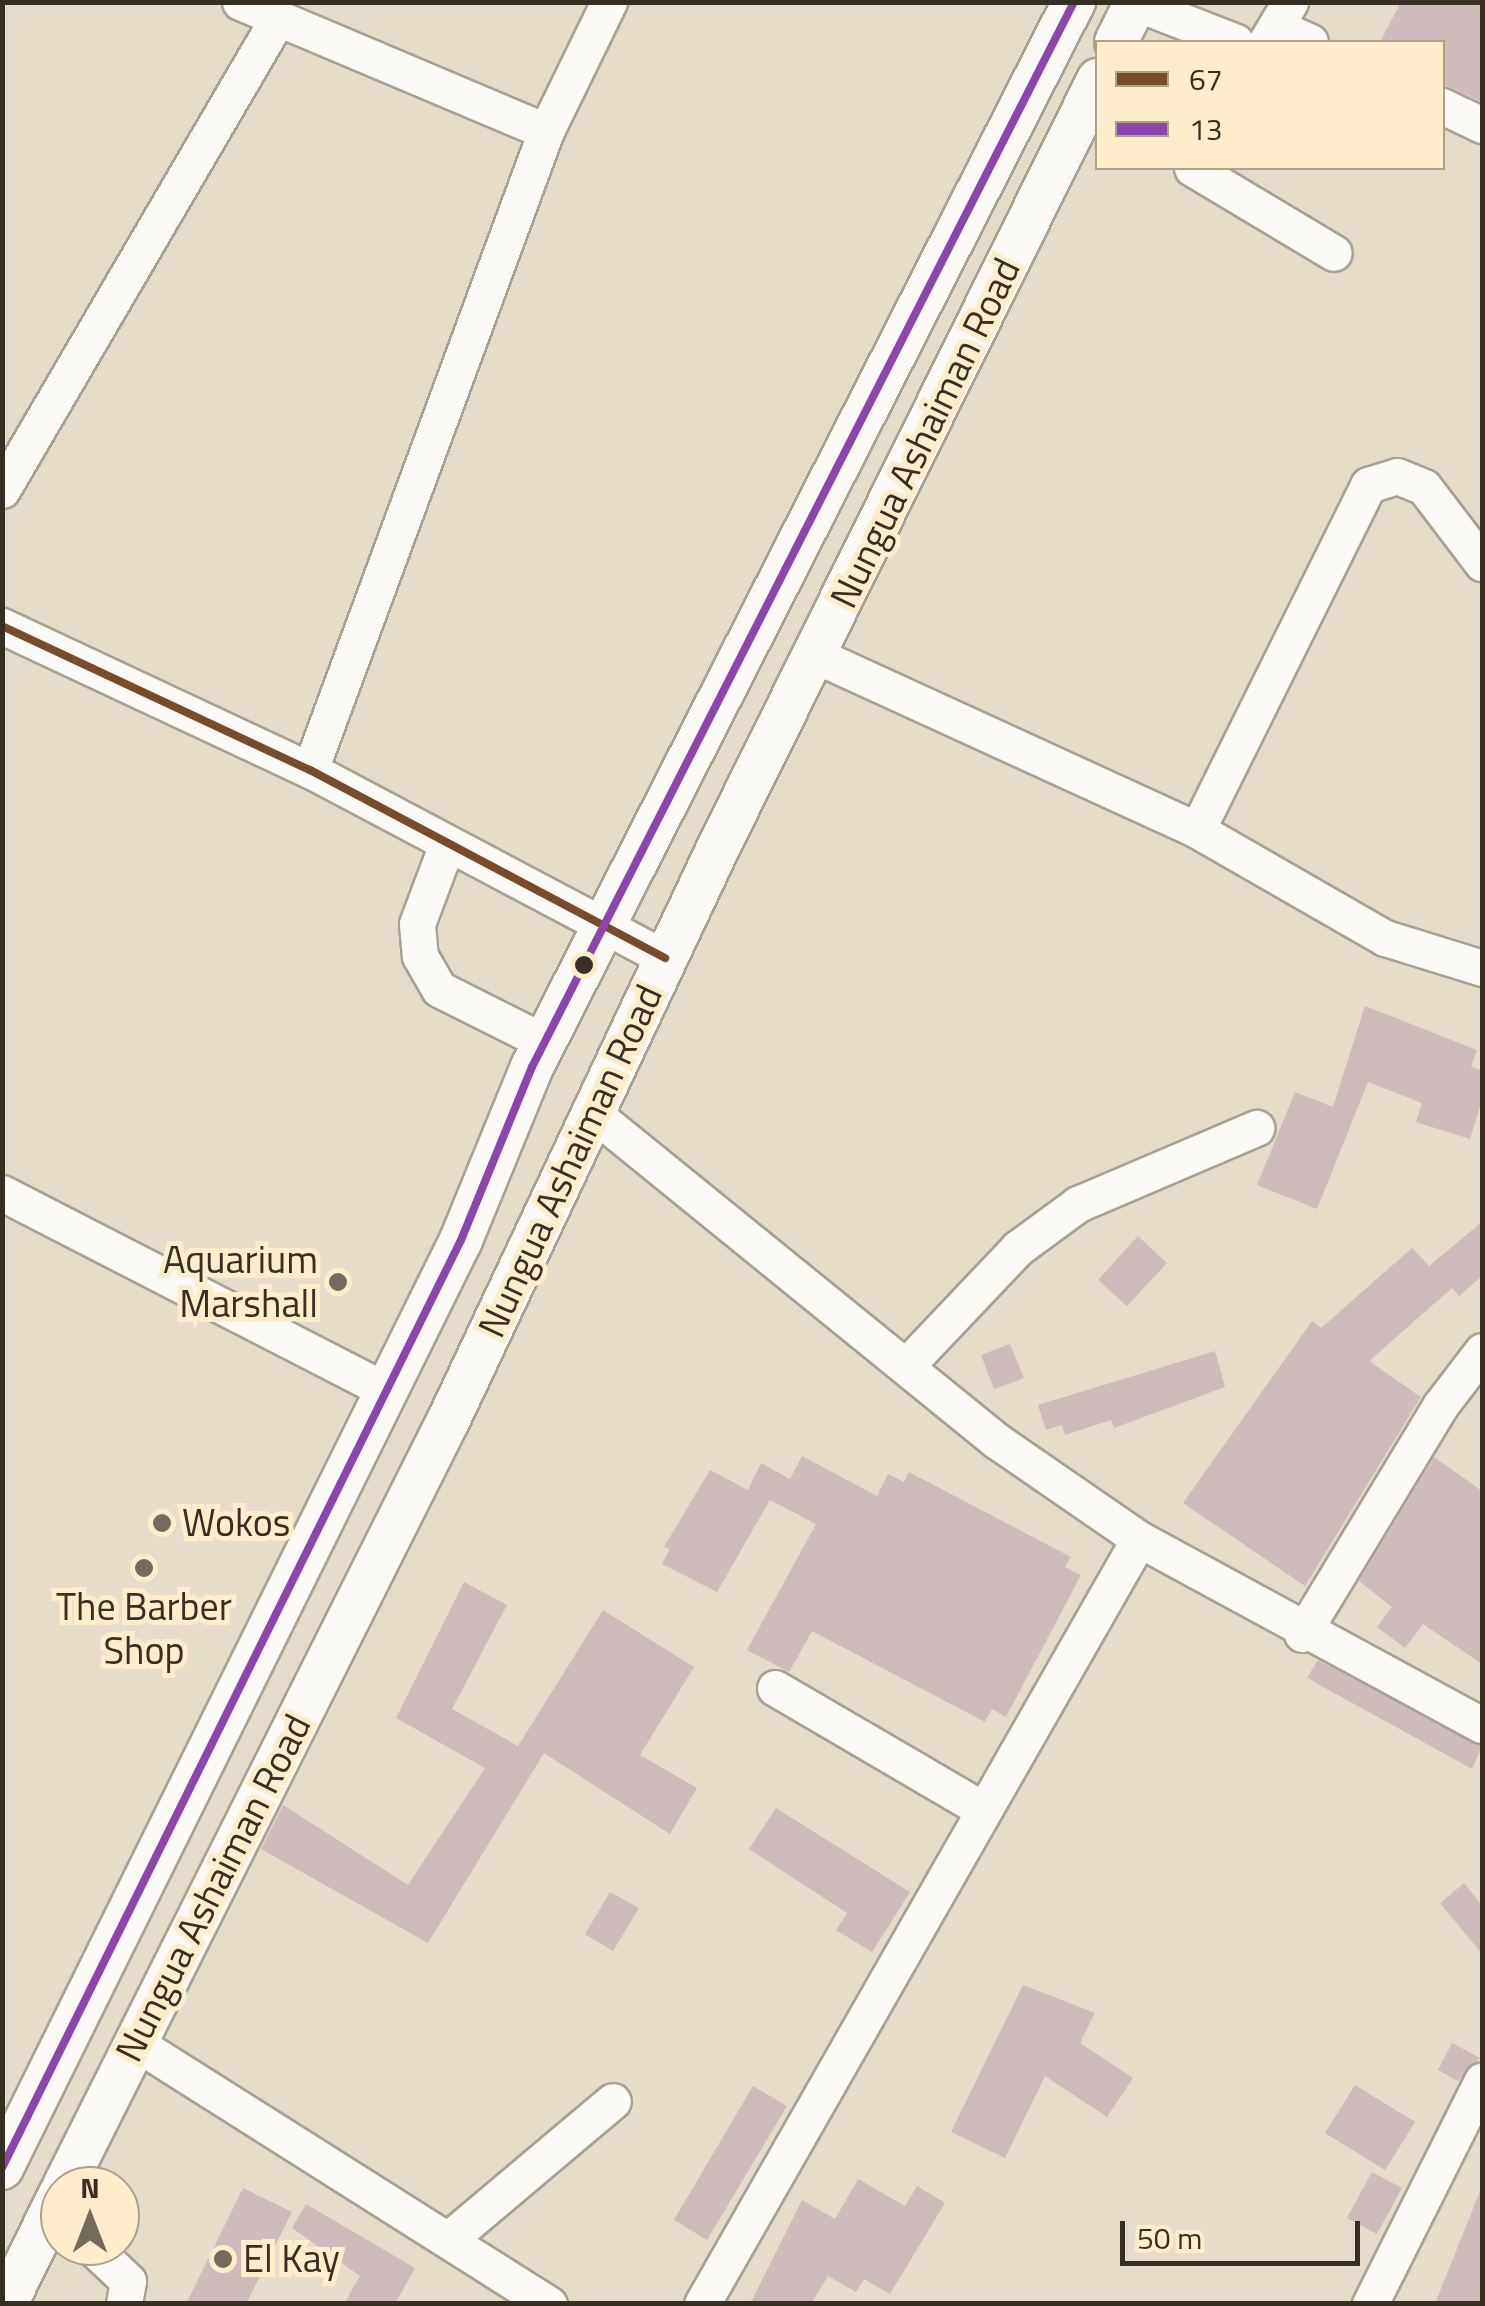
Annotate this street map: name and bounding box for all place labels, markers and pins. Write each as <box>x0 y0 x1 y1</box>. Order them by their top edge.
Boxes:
unlabelled marker <box>574 955 594 975</box>
place label: Aquarium Marshall <box>163 1237 318 1326</box>
marker: Aquarium Marshall <box>327 1271 349 1293</box>
place label: Wokos <box>182 1500 290 1546</box>
marker: Wokos <box>151 1512 173 1534</box>
marker: The Barber Shop <box>133 1557 155 1579</box>
place label: The Barber Shop <box>56 1584 232 1674</box>
place label: El Kay <box>243 2236 340 2282</box>
marker: El Kay <box>212 2248 234 2270</box>

